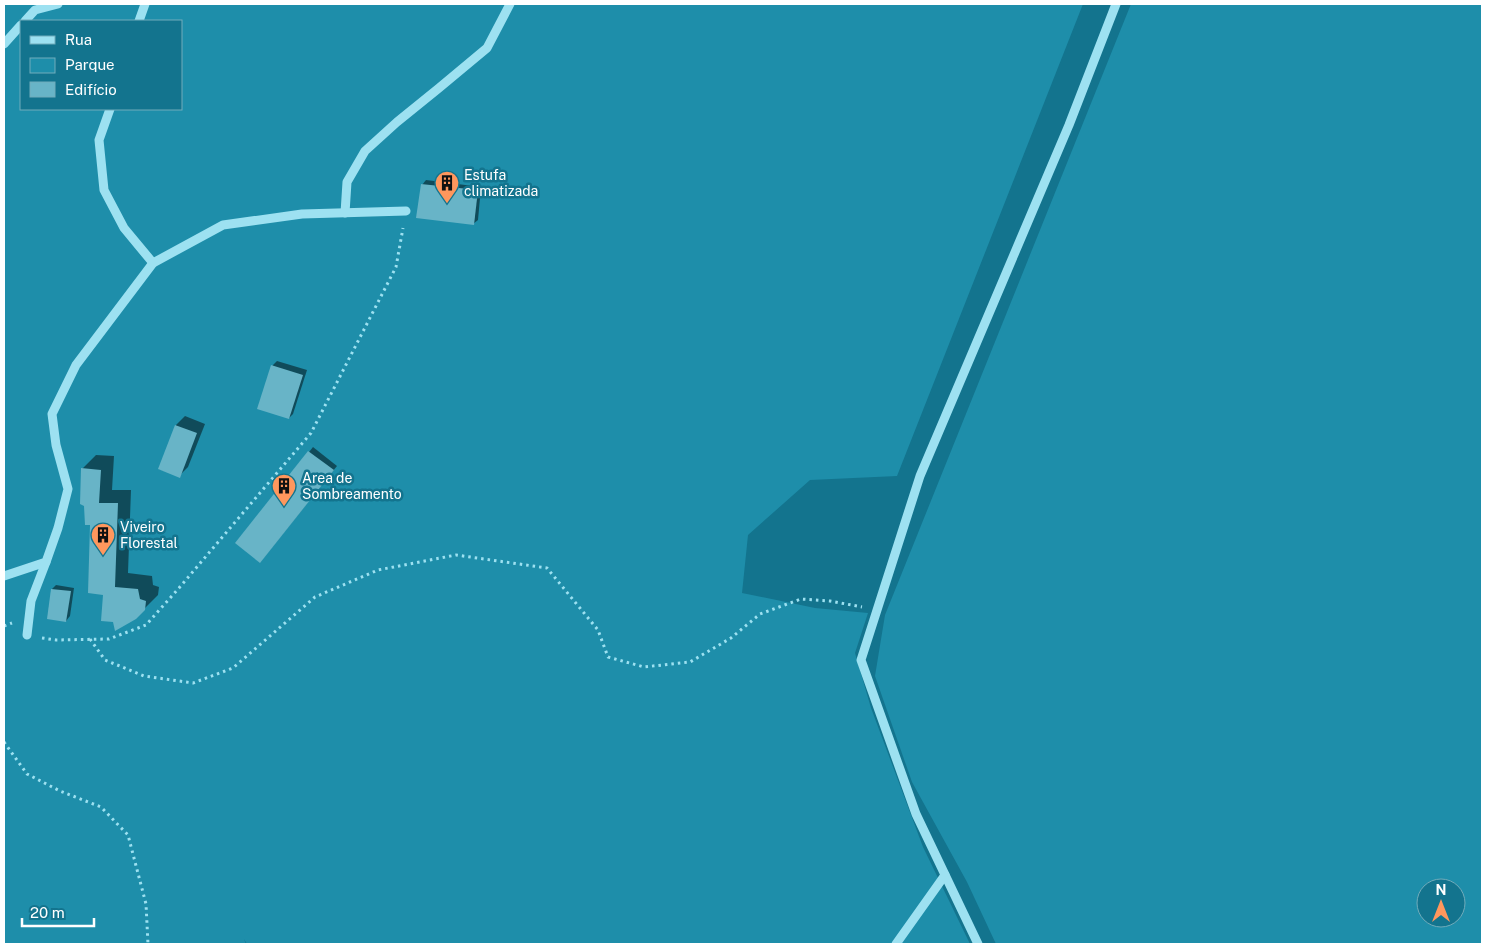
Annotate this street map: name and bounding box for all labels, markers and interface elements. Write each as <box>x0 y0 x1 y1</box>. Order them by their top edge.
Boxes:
legend <box>20 20 182 110</box>
text: Rua <box>65 31 92 48</box>
text: Parque <box>65 56 115 73</box>
text: Edifício <box>65 81 117 98</box>
place label: Estufa climatizada <box>464 167 538 199</box>
building icon: Estufa climatizada <box>434 170 460 204</box>
place label: Area de Sombreamento <box>302 470 402 502</box>
building icon: Area de Sombreamento <box>271 473 297 507</box>
place label: Viveiro Florestal <box>120 519 178 551</box>
building icon: Viveiro Florestal <box>90 522 116 556</box>
north arrow <box>1416 878 1466 928</box>
text: N <box>1436 882 1446 898</box>
scale bar <box>22 896 95 928</box>
text: 20 m <box>30 904 65 921</box>

